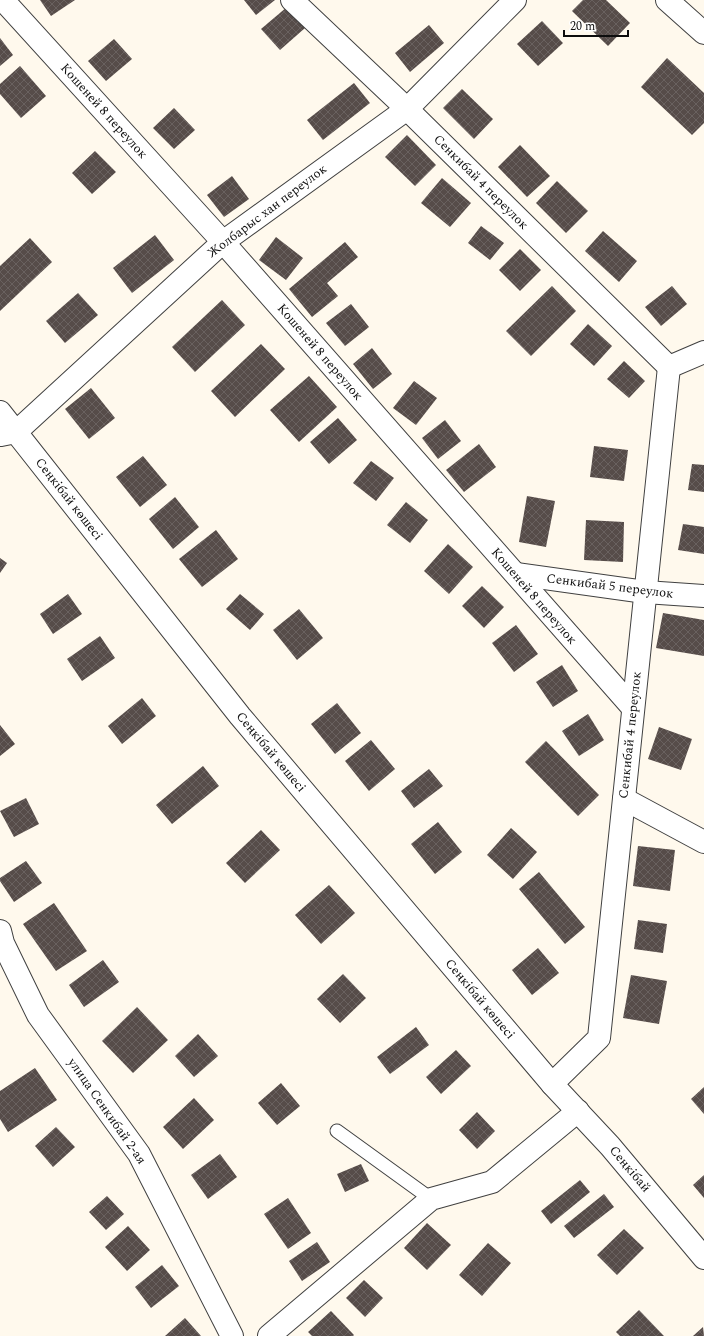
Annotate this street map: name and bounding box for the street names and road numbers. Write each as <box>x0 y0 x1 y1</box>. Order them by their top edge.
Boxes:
street label: Кошеней 8 переулок <box>56 59 152 163</box>
street label: Сенкибай 4 переулок <box>429 130 533 234</box>
street label: Жолбарыс хан переулок <box>203 159 331 263</box>
street label: Кошеней 8 переулок <box>272 299 368 405</box>
street label: Сеңкібай көшесі <box>30 453 108 545</box>
street label: Кошеней 8 переулок <box>486 543 582 649</box>
street label: Сенкибай 5 переулок <box>545 568 675 604</box>
street label: Сенкибай 4 переулок <box>613 670 647 800</box>
street label: Сеңкібай көшесі <box>231 707 311 797</box>
street label: Сеңкібай көшесі <box>440 954 520 1044</box>
street label: улица Сенкибай 2-ая <box>62 1053 151 1168</box>
street label: Сеңкібай <box>604 1141 656 1197</box>

